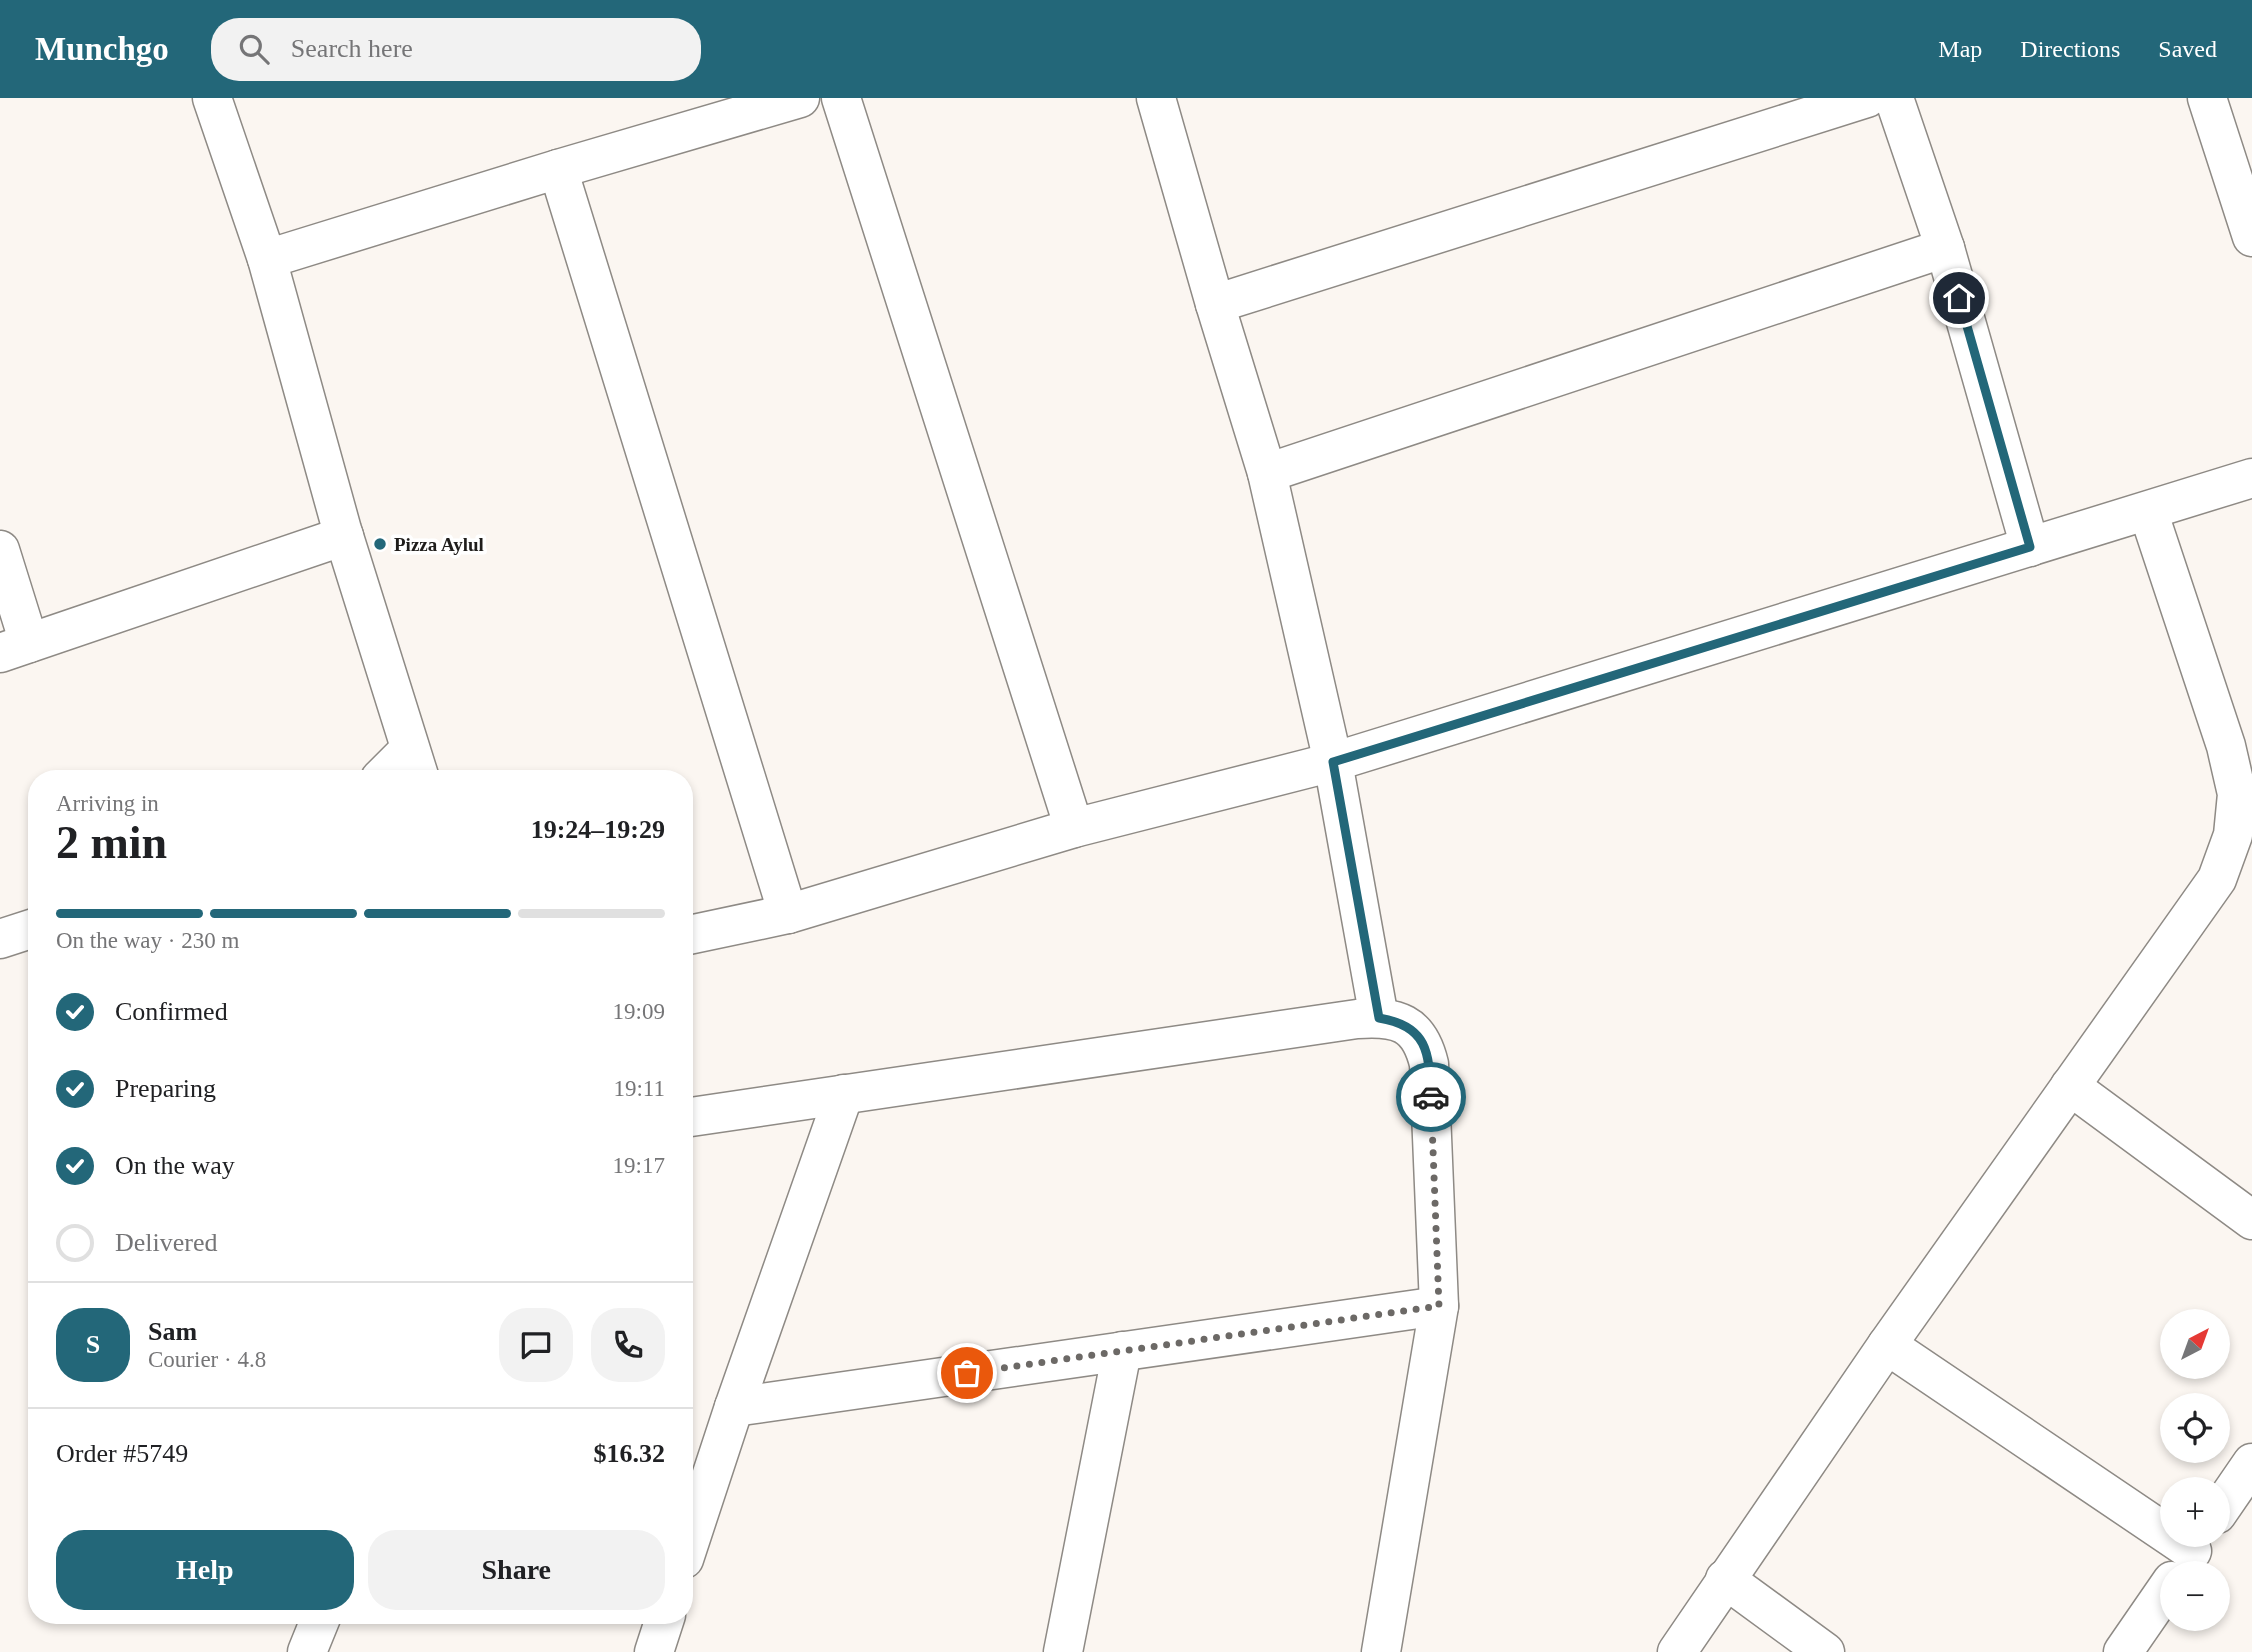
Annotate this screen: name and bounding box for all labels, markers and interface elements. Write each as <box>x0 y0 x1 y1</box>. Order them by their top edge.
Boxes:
search box <box>211 18 701 81</box>
icon: search <box>235 30 273 68</box>
text: Munchgo <box>35 31 169 67</box>
text: Search here <box>291 34 413 63</box>
text: Map <box>1938 36 1982 62</box>
text: Directions <box>2020 36 2120 62</box>
text: Saved <box>2158 36 2217 62</box>
pin <box>1929 268 1989 328</box>
icon: home <box>1940 279 1978 317</box>
place label: Pizza Aylul <box>394 534 484 555</box>
marker: Pizza Aylul <box>372 536 388 552</box>
text: Arriving in <box>56 791 159 816</box>
text: 19:24–19:29 <box>531 815 665 844</box>
text: 2 min <box>56 817 167 868</box>
text: On the way · 230 m <box>56 928 239 953</box>
icon: check <box>56 993 94 1031</box>
text: Confirmed <box>115 997 228 1026</box>
text: 19:09 <box>613 999 665 1024</box>
courier <box>1396 1062 1466 1132</box>
icon: check <box>56 1070 94 1108</box>
text: Preparing <box>115 1074 216 1103</box>
text: 19:11 <box>613 1076 665 1101</box>
icon: car <box>1412 1078 1450 1116</box>
icon: check <box>56 1147 94 1185</box>
text: On the way <box>115 1151 235 1180</box>
text: 19:17 <box>613 1153 665 1178</box>
text: Delivered <box>115 1228 218 1257</box>
button: chat <box>499 1308 573 1382</box>
button: phone <box>591 1308 665 1382</box>
north arrow <box>2160 1309 2230 1379</box>
map controls <box>2160 1309 2230 1631</box>
text: Sam <box>148 1317 197 1346</box>
text: S <box>86 1330 100 1359</box>
pin <box>937 1343 997 1403</box>
text: Courier · 4.8 <box>148 1347 266 1372</box>
icon: bag <box>948 1354 986 1392</box>
button: locate <box>2160 1393 2230 1463</box>
text: Order #5749 <box>56 1439 188 1468</box>
text: $16.32 <box>594 1439 665 1468</box>
button: + <box>2160 1477 2230 1547</box>
button: Help <box>56 1530 354 1610</box>
button: Share <box>368 1530 665 1610</box>
button: − <box>2160 1561 2230 1631</box>

